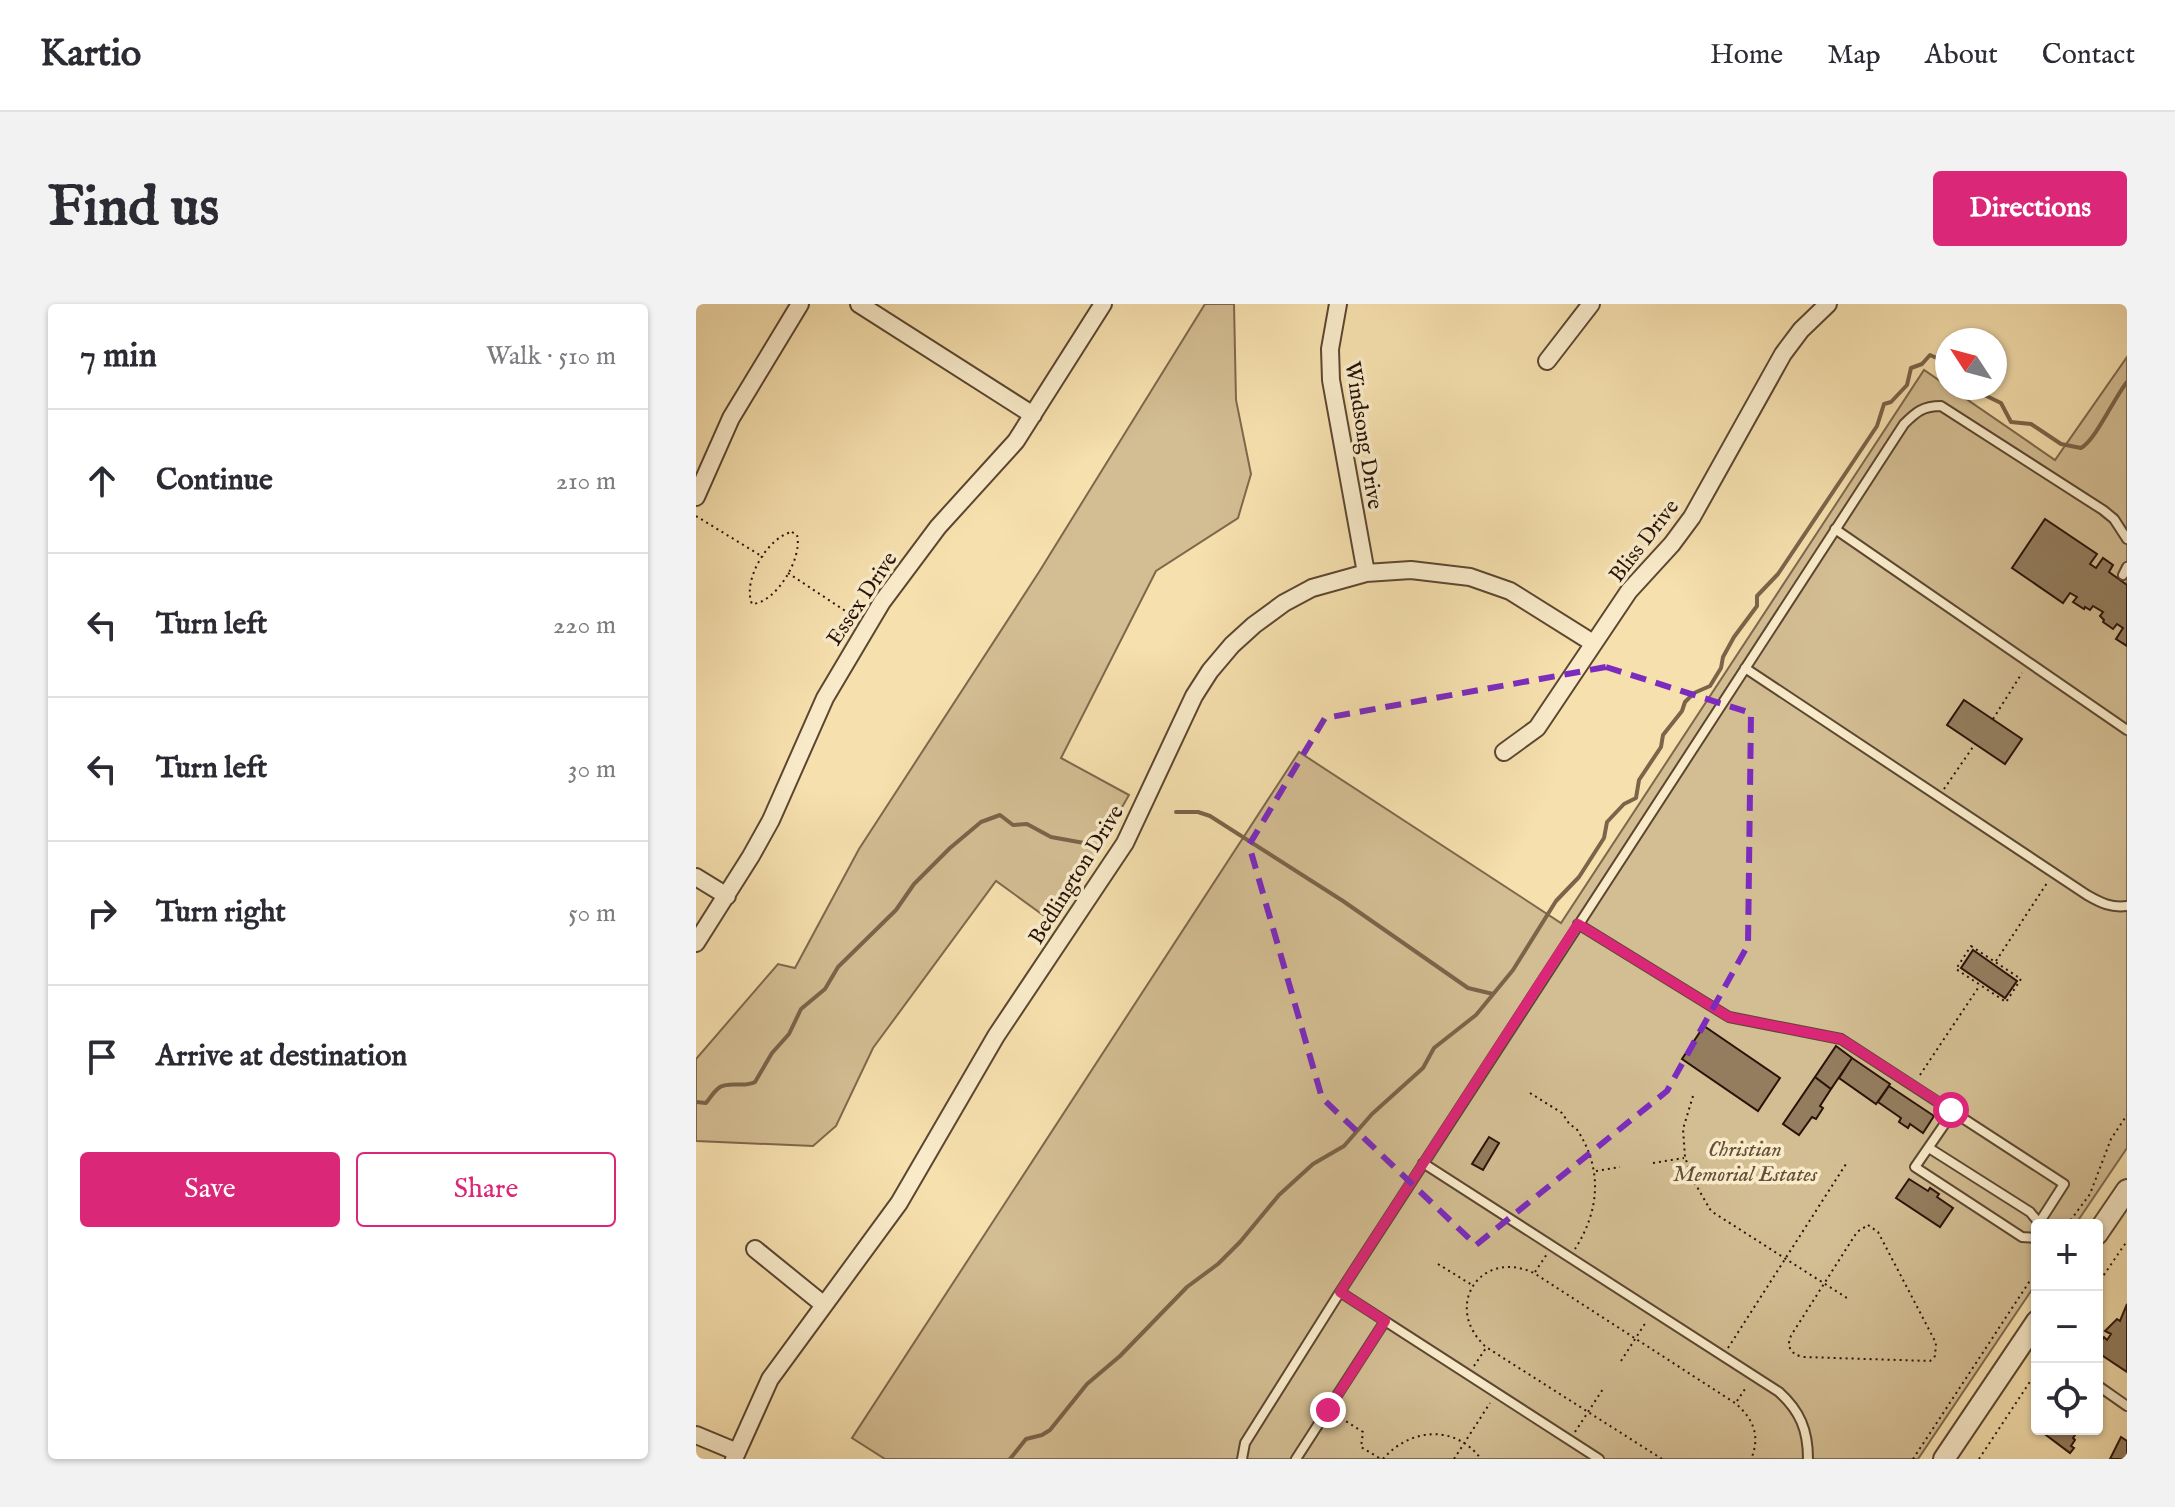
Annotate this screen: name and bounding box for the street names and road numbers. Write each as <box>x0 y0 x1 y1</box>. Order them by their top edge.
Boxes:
street label: Windsong Drive <box>1338 359 1389 511</box>
street label: Bliss Drive <box>1603 494 1686 588</box>
street label: Essex Drive <box>821 547 904 652</box>
street label: Bedlington Drive <box>1023 800 1131 950</box>

